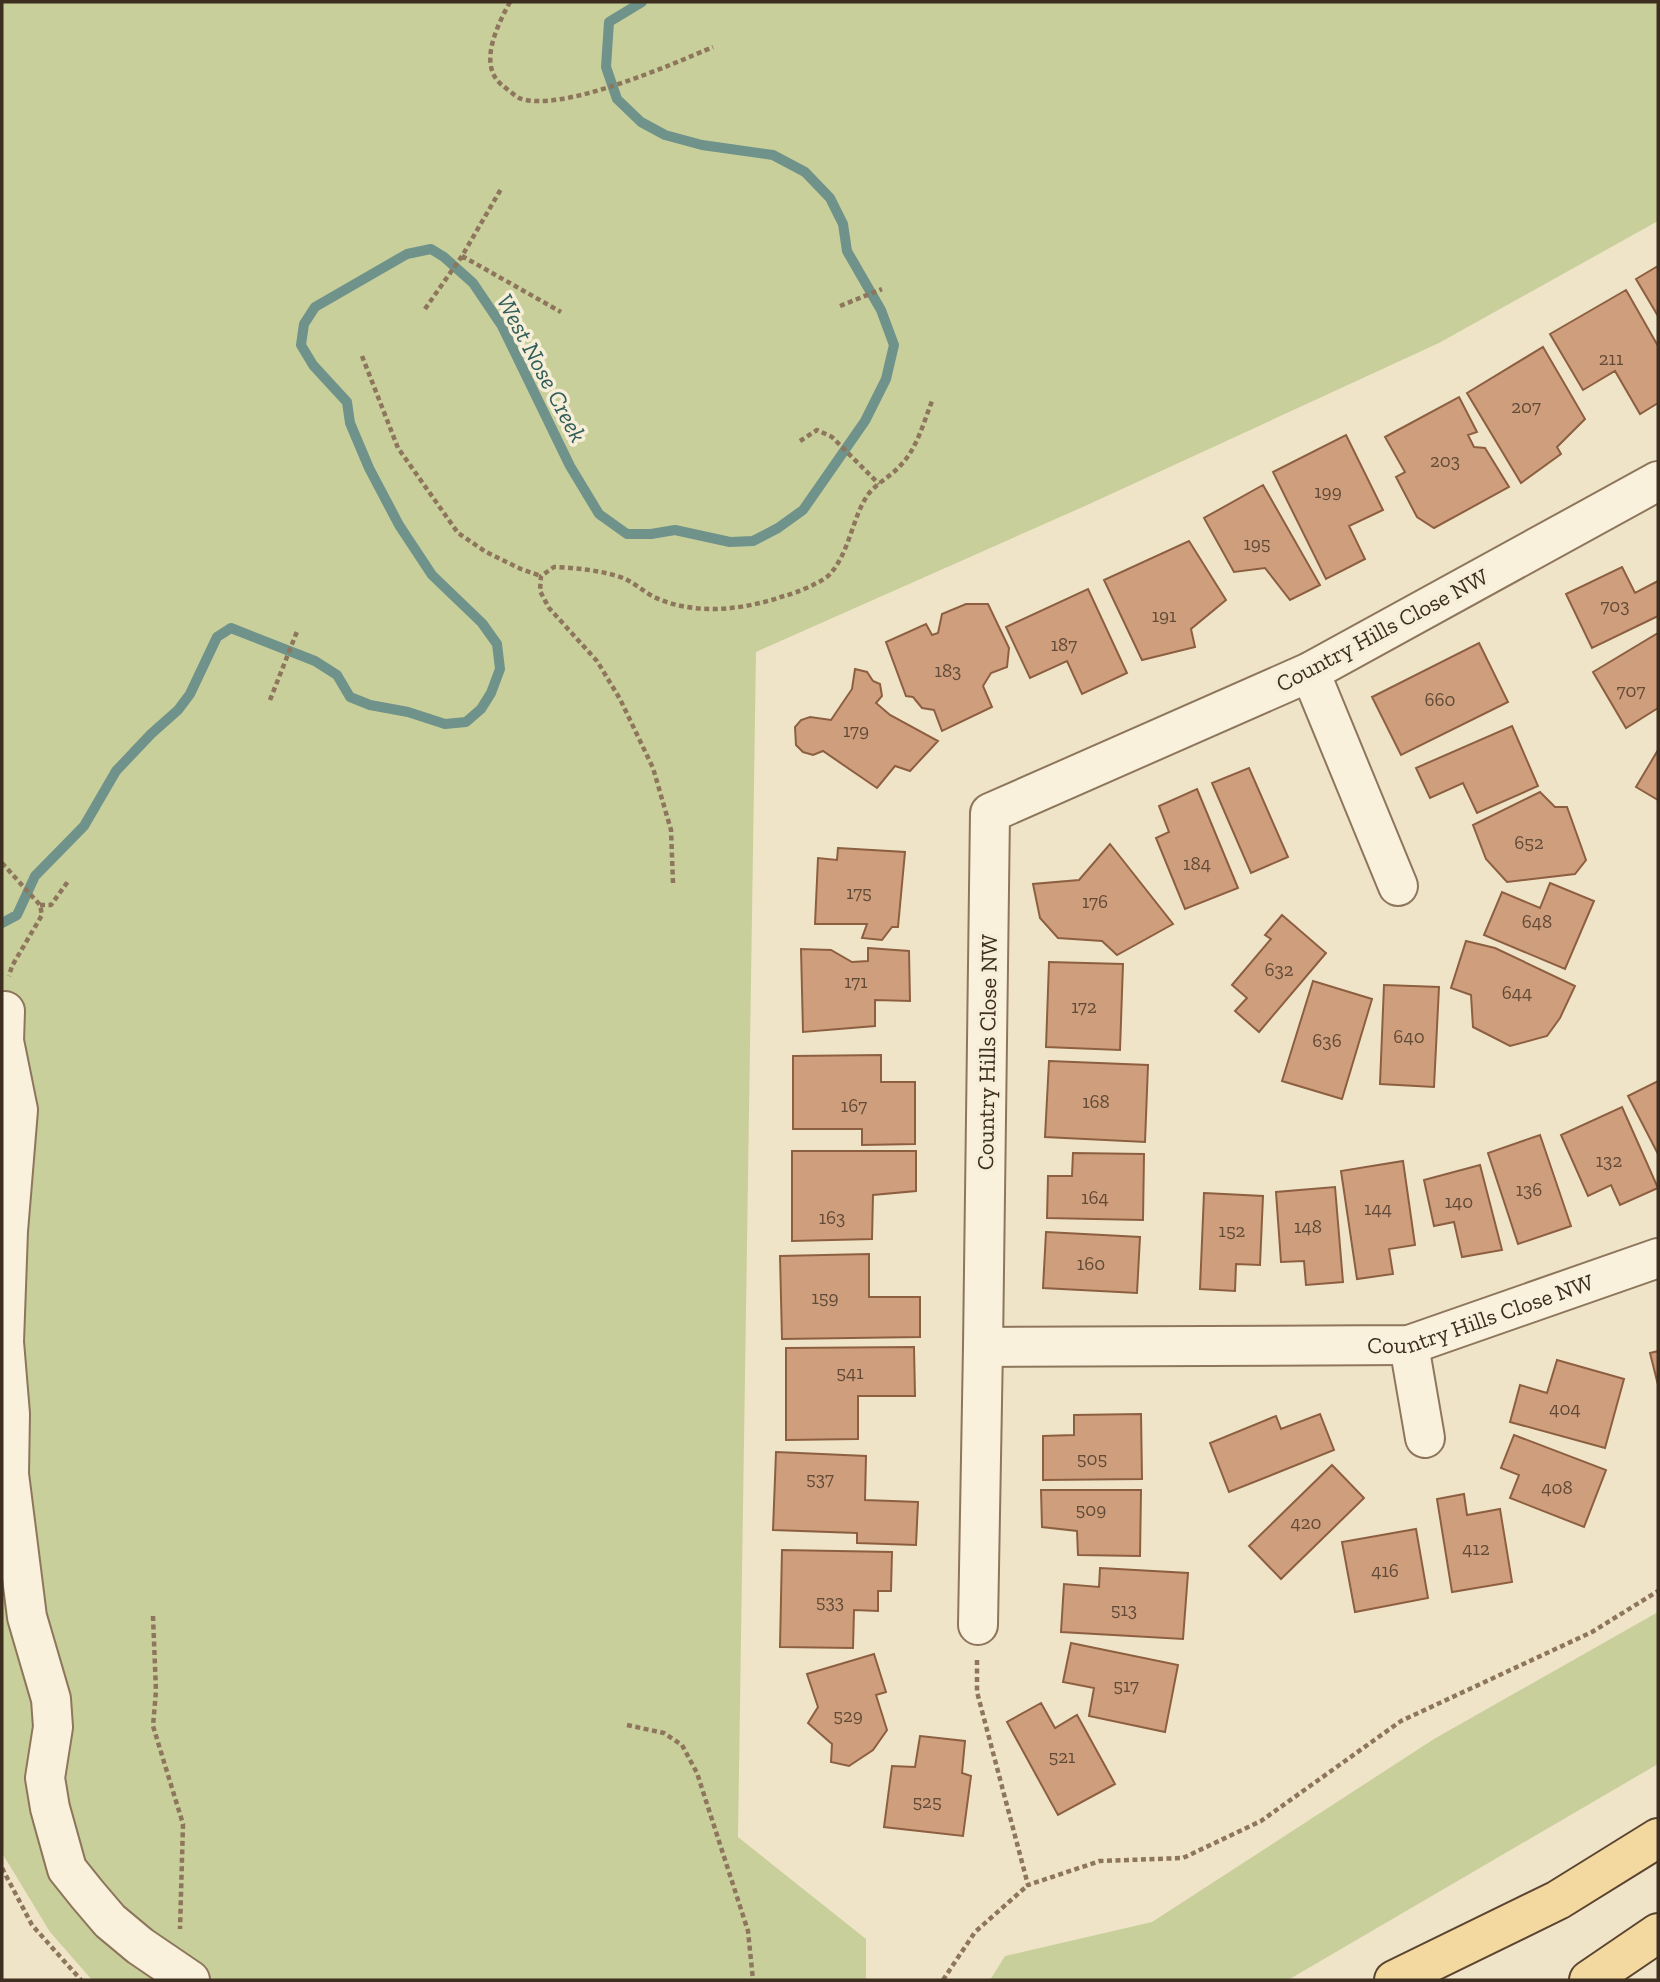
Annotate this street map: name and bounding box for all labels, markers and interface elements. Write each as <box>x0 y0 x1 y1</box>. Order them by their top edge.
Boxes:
water label: West Nose Creek <box>491 289 593 447</box>
house number: 211 <box>1599 347 1623 370</box>
house number: 207 <box>1511 395 1541 418</box>
house number: 203 <box>1430 449 1460 472</box>
house number: 199 <box>1314 480 1342 503</box>
house number: 195 <box>1243 532 1271 555</box>
street label: Country Hills Close NW <box>1271 562 1493 698</box>
house number: 703 <box>1600 594 1630 617</box>
house number: 191 <box>1152 604 1176 627</box>
house number: 187 <box>1051 633 1077 656</box>
house number: 183 <box>935 659 961 682</box>
house number: 707 <box>1617 679 1645 702</box>
house number: 660 <box>1424 688 1456 711</box>
house number: 179 <box>843 719 869 742</box>
house number: 652 <box>1514 831 1544 854</box>
house number: 184 <box>1183 852 1211 875</box>
house number: 175 <box>846 881 872 904</box>
house number: 176 <box>1082 890 1108 913</box>
house number: 648 <box>1522 910 1552 933</box>
street label: Country Hills Close NW <box>971 933 1003 1170</box>
house number: 632 <box>1264 958 1294 981</box>
house number: 171 <box>844 970 868 993</box>
house number: 644 <box>1502 981 1532 1004</box>
house number: 172 <box>1071 995 1097 1018</box>
house number: 640 <box>1393 1025 1425 1048</box>
house number: 636 <box>1312 1029 1342 1052</box>
house number: 168 <box>1082 1090 1110 1113</box>
house number: 167 <box>841 1094 867 1117</box>
house number: 132 <box>1596 1149 1622 1172</box>
house number: 136 <box>1516 1178 1542 1201</box>
house number: 164 <box>1081 1186 1109 1209</box>
house number: 140 <box>1445 1190 1473 1213</box>
house number: 144 <box>1364 1197 1392 1220</box>
house number: 163 <box>819 1206 845 1229</box>
house number: 148 <box>1294 1215 1322 1238</box>
house number: 152 <box>1219 1219 1245 1242</box>
house number: 160 <box>1077 1252 1105 1275</box>
street label: Country Hills Close NW <box>1367 1267 1598 1359</box>
house number: 159 <box>811 1286 839 1309</box>
house number: 541 <box>836 1361 864 1384</box>
house number: 404 <box>1549 1397 1581 1420</box>
house number: 505 <box>1077 1447 1107 1470</box>
house number: 537 <box>806 1467 834 1490</box>
house number: 408 <box>1541 1476 1573 1499</box>
house number: 509 <box>1076 1498 1106 1521</box>
house number: 420 <box>1291 1511 1322 1534</box>
house number: 412 <box>1462 1537 1490 1560</box>
house number: 416 <box>1371 1559 1399 1582</box>
house number: 533 <box>816 1590 844 1613</box>
house number: 513 <box>1111 1598 1137 1621</box>
house number: 517 <box>1113 1674 1139 1697</box>
house number: 529 <box>833 1704 863 1727</box>
house number: 521 <box>1049 1745 1075 1768</box>
house number: 525 <box>912 1790 942 1813</box>

